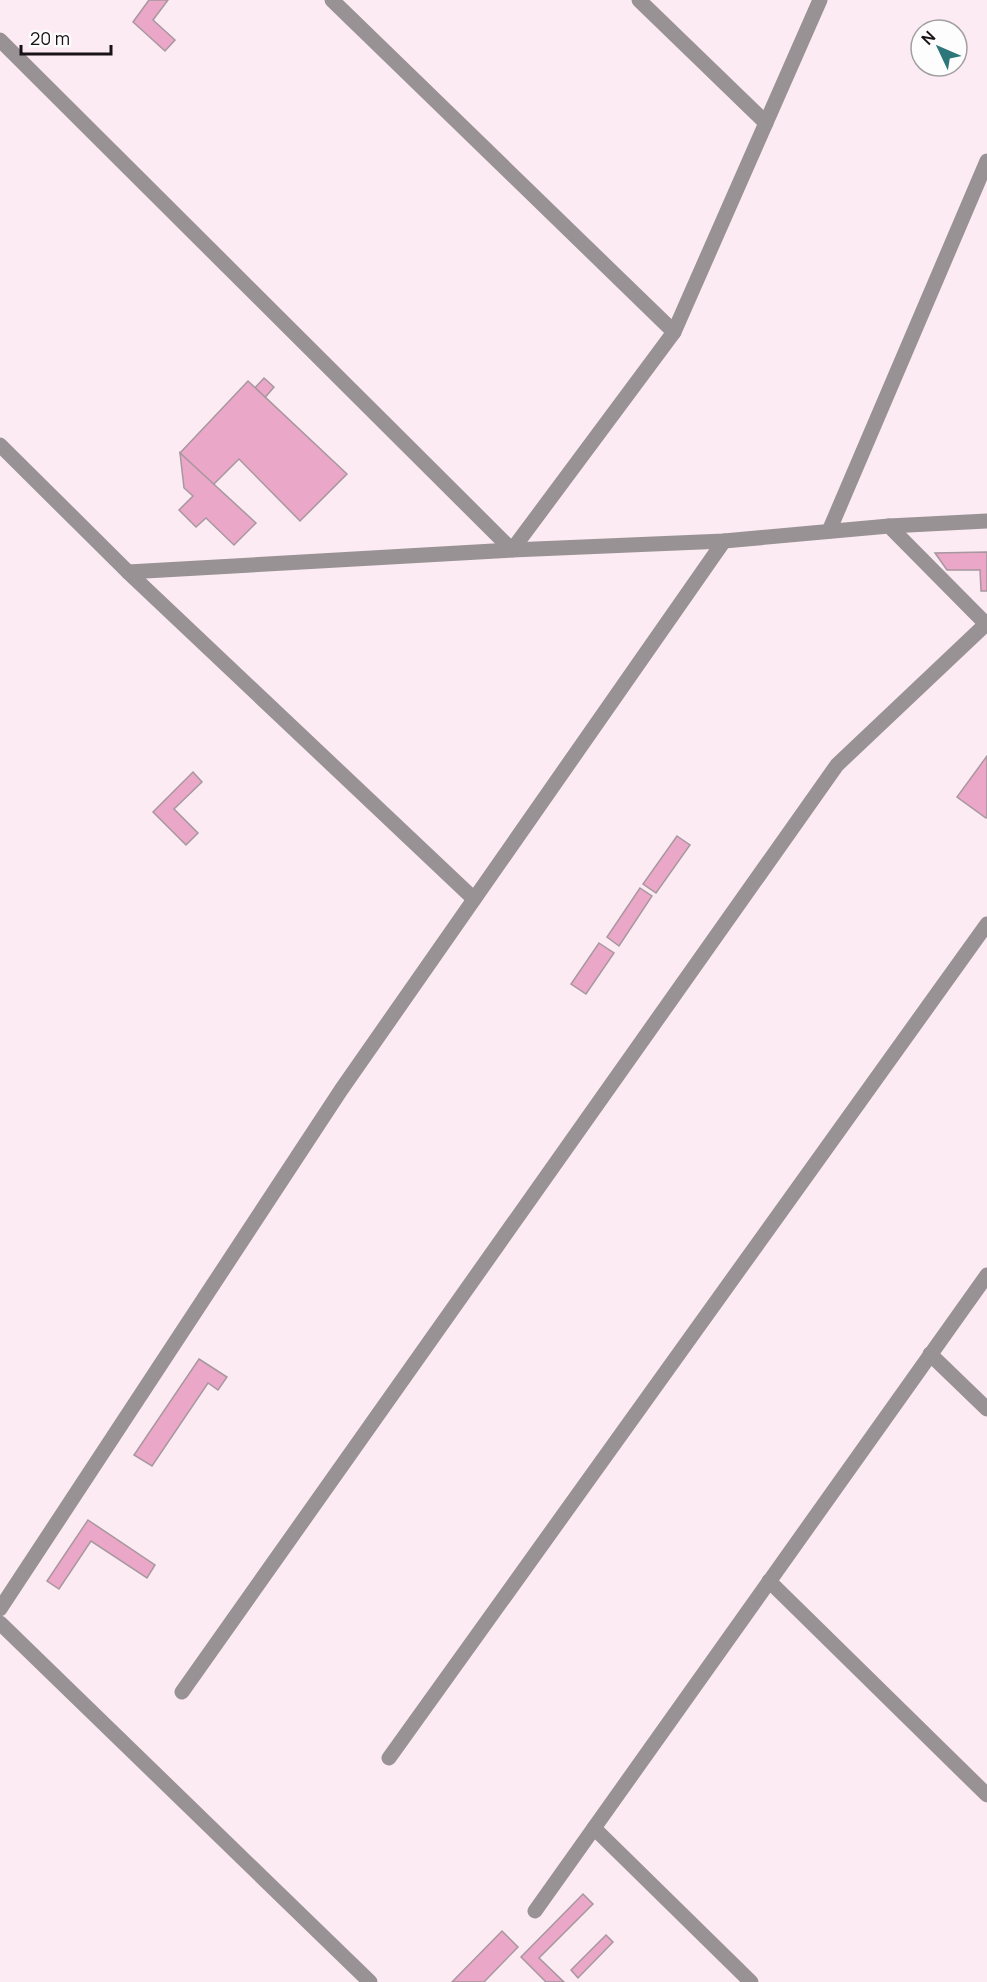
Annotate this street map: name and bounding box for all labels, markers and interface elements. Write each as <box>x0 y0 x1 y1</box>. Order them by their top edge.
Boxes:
scale bar <box>21 18 111 56</box>
north arrow <box>909 18 969 78</box>
text: 20 m <box>30 26 70 50</box>
text: N <box>916 26 940 49</box>

